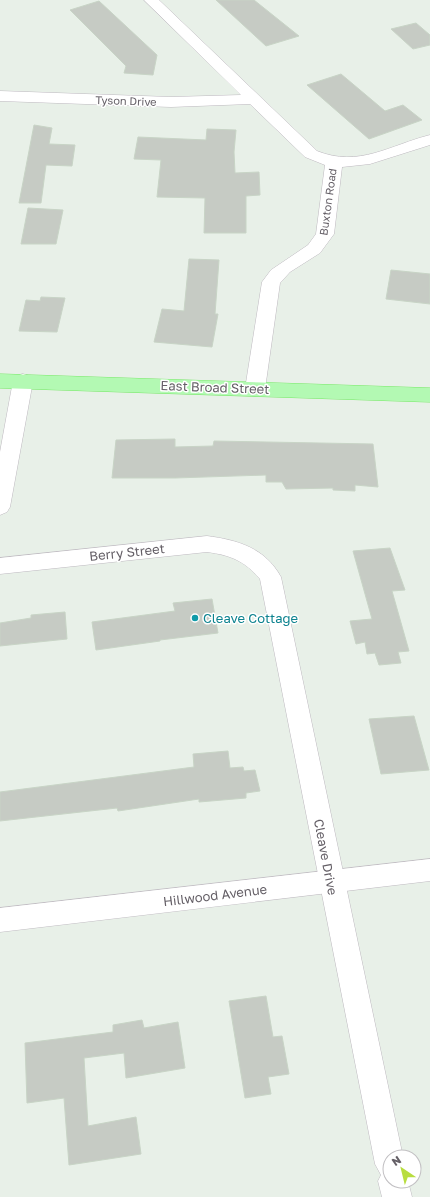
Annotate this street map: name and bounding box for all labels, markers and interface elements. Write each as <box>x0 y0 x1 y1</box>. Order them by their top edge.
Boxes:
street label: Tyson Drive <box>95 93 157 108</box>
street label: Buxton Road <box>316 167 339 236</box>
street label: East Broad Street <box>160 377 270 397</box>
street label: Berry Street <box>88 540 166 564</box>
place label: Cleave Cottage <box>203 610 298 626</box>
marker: Cleave Cottage <box>190 613 200 623</box>
street label: Cleave Drive <box>311 817 341 897</box>
street label: Hillwood Avenue <box>162 881 268 909</box>
north arrow <box>382 1149 422 1189</box>
text: N <box>389 1153 403 1168</box>

